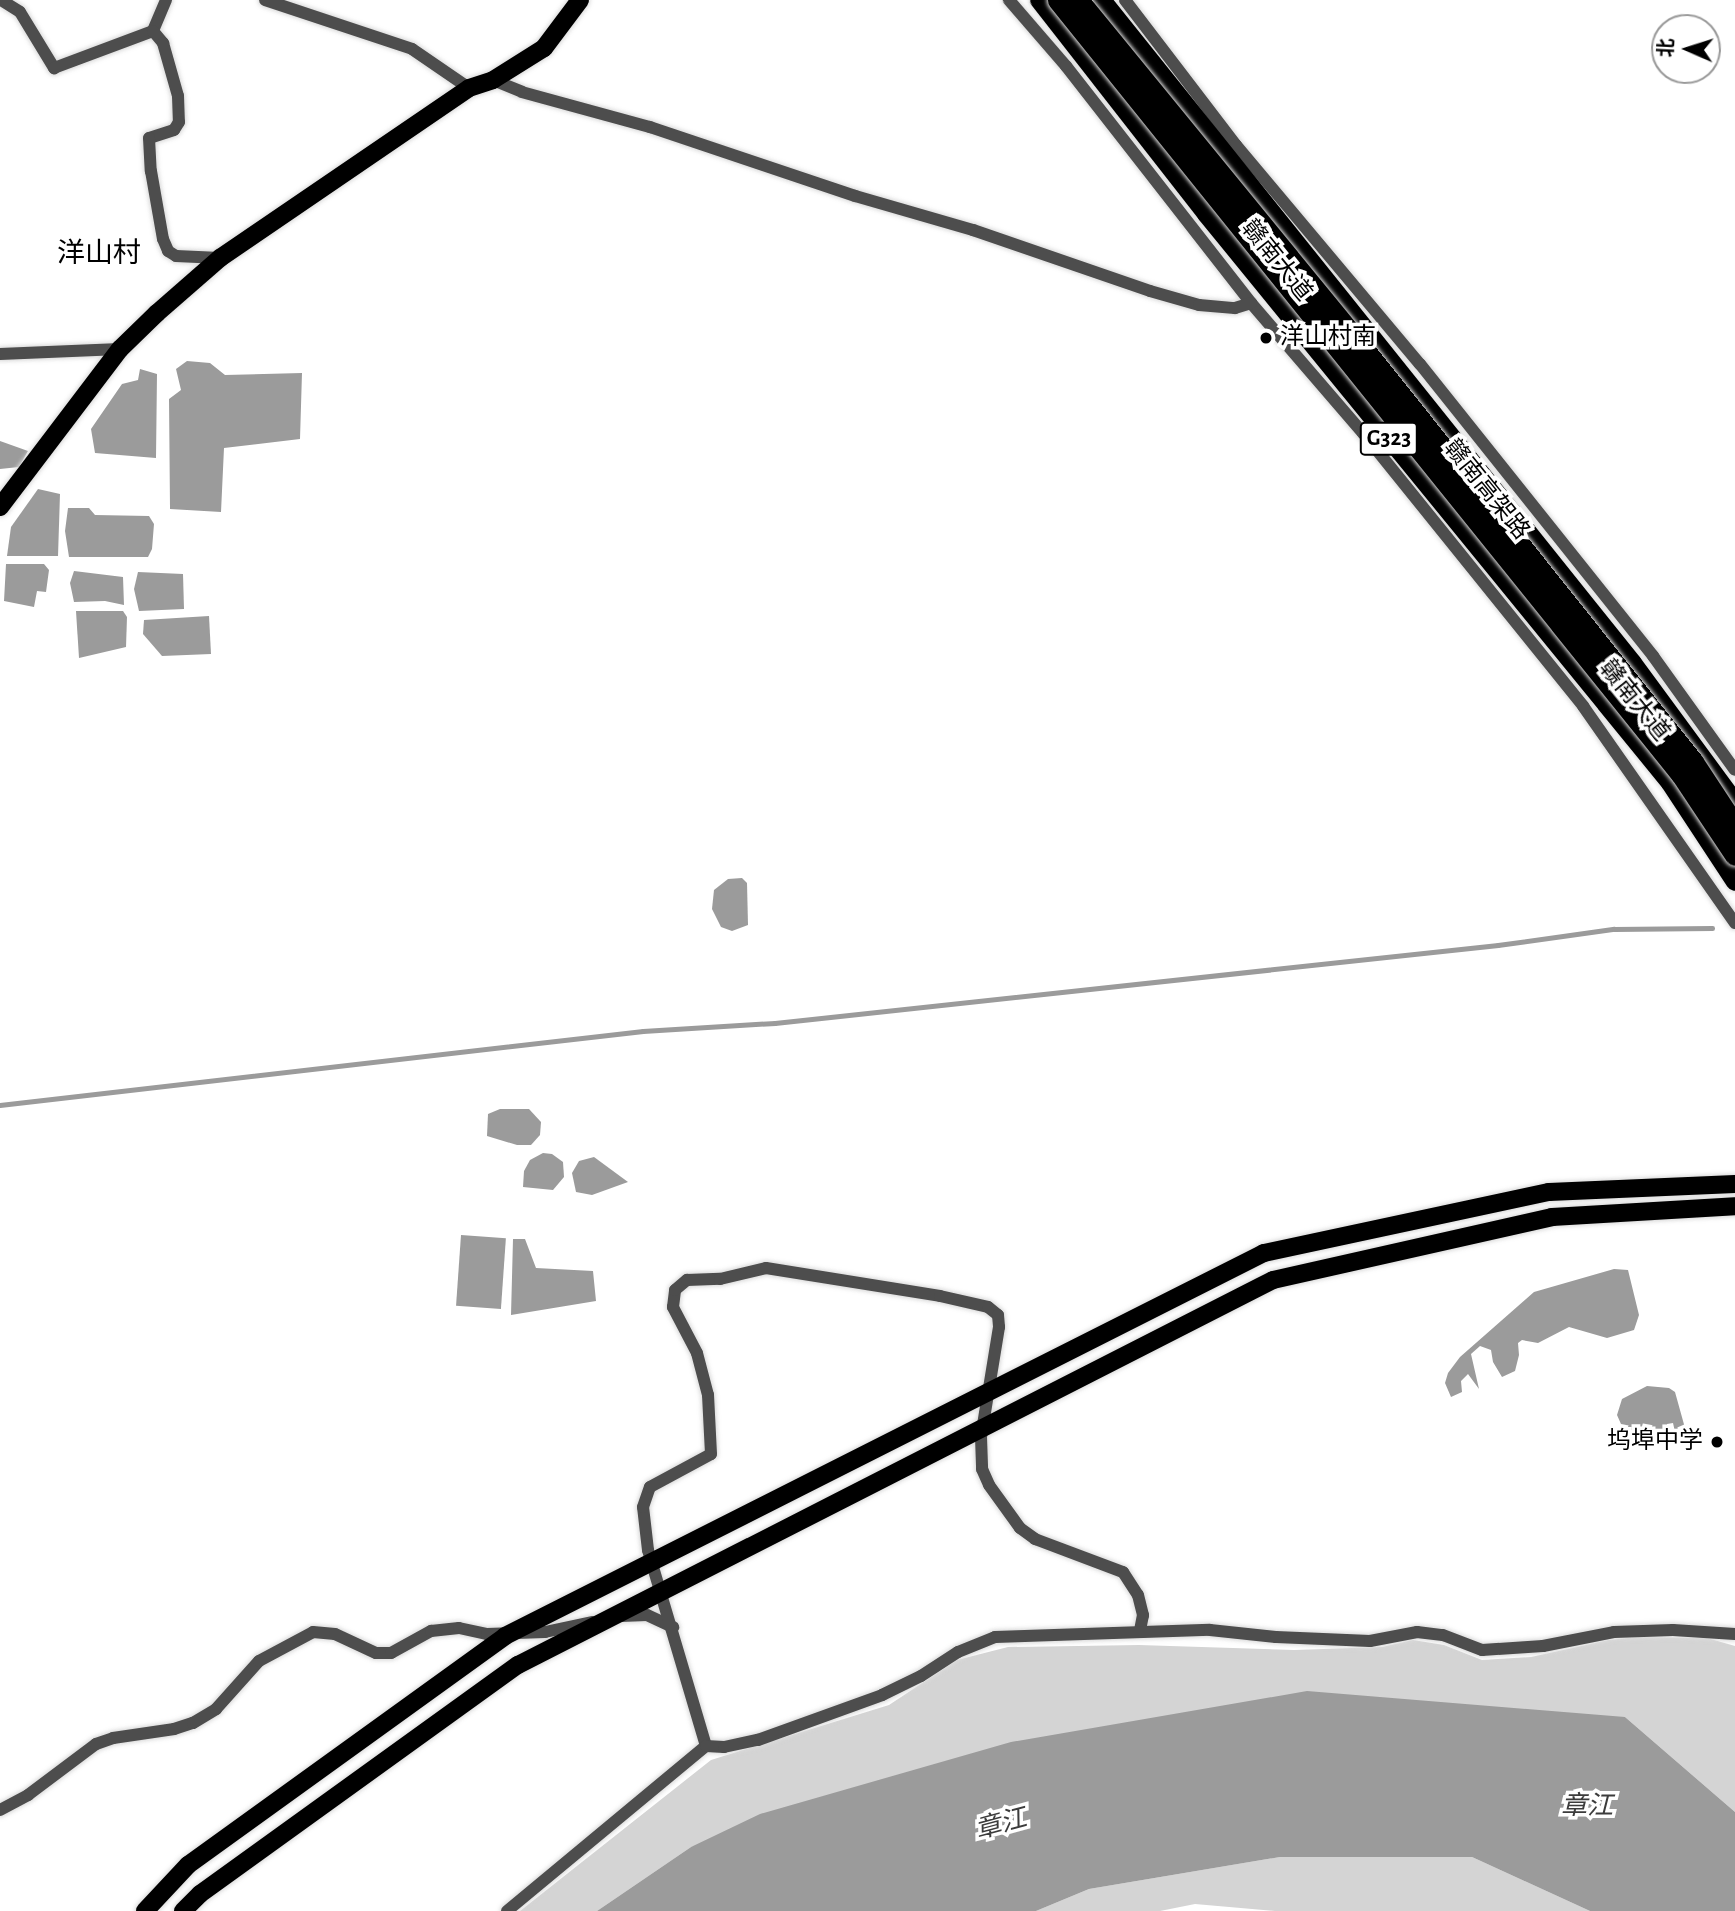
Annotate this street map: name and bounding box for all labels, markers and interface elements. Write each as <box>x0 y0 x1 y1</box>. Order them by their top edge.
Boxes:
north arrow <box>1651 14 1721 84</box>
text: 北 <box>1657 38 1677 58</box>
street label: 赣南大道 <box>1235 215 1317 307</box>
district label: 洋山村 <box>57 237 141 271</box>
place label: 洋山村南 <box>1280 324 1376 352</box>
marker: 洋山村南 <box>1258 330 1274 346</box>
road number: G323 <box>1359 420 1419 458</box>
street label: 赣南高架路 <box>1437 434 1535 546</box>
street label: 赣南大道 <box>1593 655 1675 747</box>
place label: 坞埠中学 <box>1607 1428 1703 1456</box>
marker: 坞埠中学 <box>1709 1434 1725 1450</box>
water label: 章江 <box>1561 1791 1613 1823</box>
water label: 章江 <box>972 1803 1030 1847</box>

